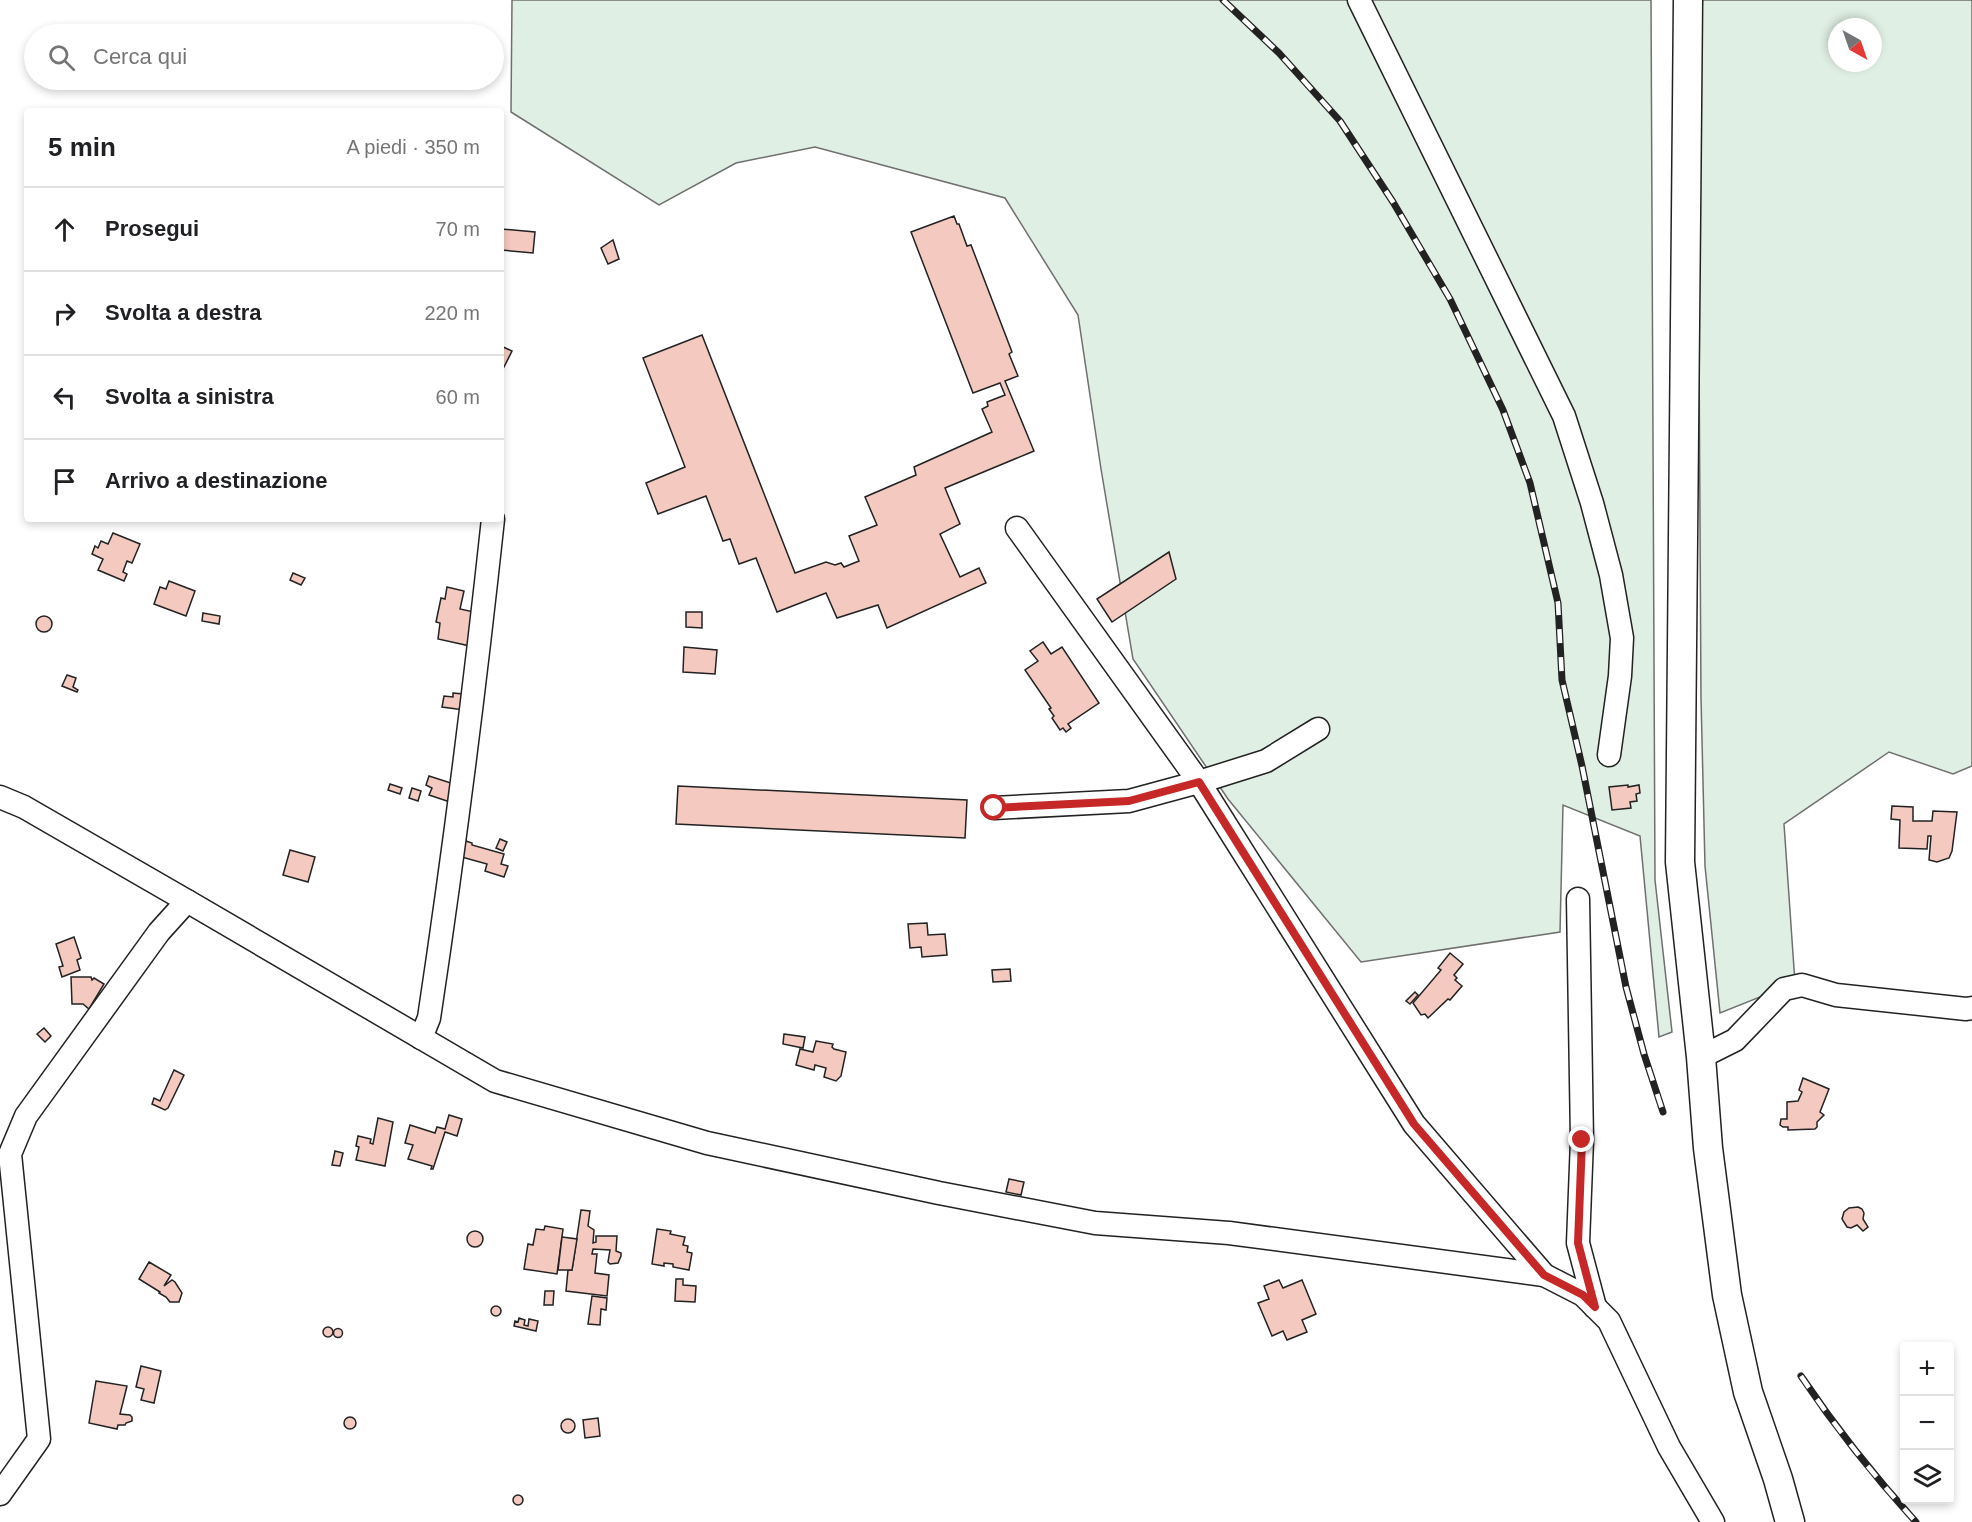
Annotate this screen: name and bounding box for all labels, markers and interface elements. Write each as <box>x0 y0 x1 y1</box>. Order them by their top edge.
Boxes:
north arrow <box>1828 18 1882 72</box>
search box <box>24 24 504 90</box>
icon: search <box>45 41 78 74</box>
text: Cerca qui <box>93 44 187 69</box>
text: 5 min <box>48 132 116 162</box>
text: A piedi · 350 m <box>347 136 480 158</box>
icon: ahead <box>48 213 81 246</box>
text: Prosegui <box>105 216 199 241</box>
text: 70 m <box>436 218 480 240</box>
icon: right <box>48 297 81 330</box>
text: Svolta a destra <box>105 300 262 325</box>
text: 220 m <box>424 302 480 324</box>
icon: left <box>48 381 81 414</box>
text: Svolta a sinistra <box>105 384 274 409</box>
text: 60 m <box>436 386 480 408</box>
icon: arrive <box>48 465 81 498</box>
text: Arrivo a destinazione <box>105 468 328 493</box>
route start <box>980 794 1006 820</box>
route end <box>1568 1126 1594 1152</box>
map controls <box>1900 1342 1954 1504</box>
button: + <box>1900 1342 1954 1396</box>
button: − <box>1900 1396 1954 1450</box>
button: layers <box>1900 1450 1954 1504</box>

